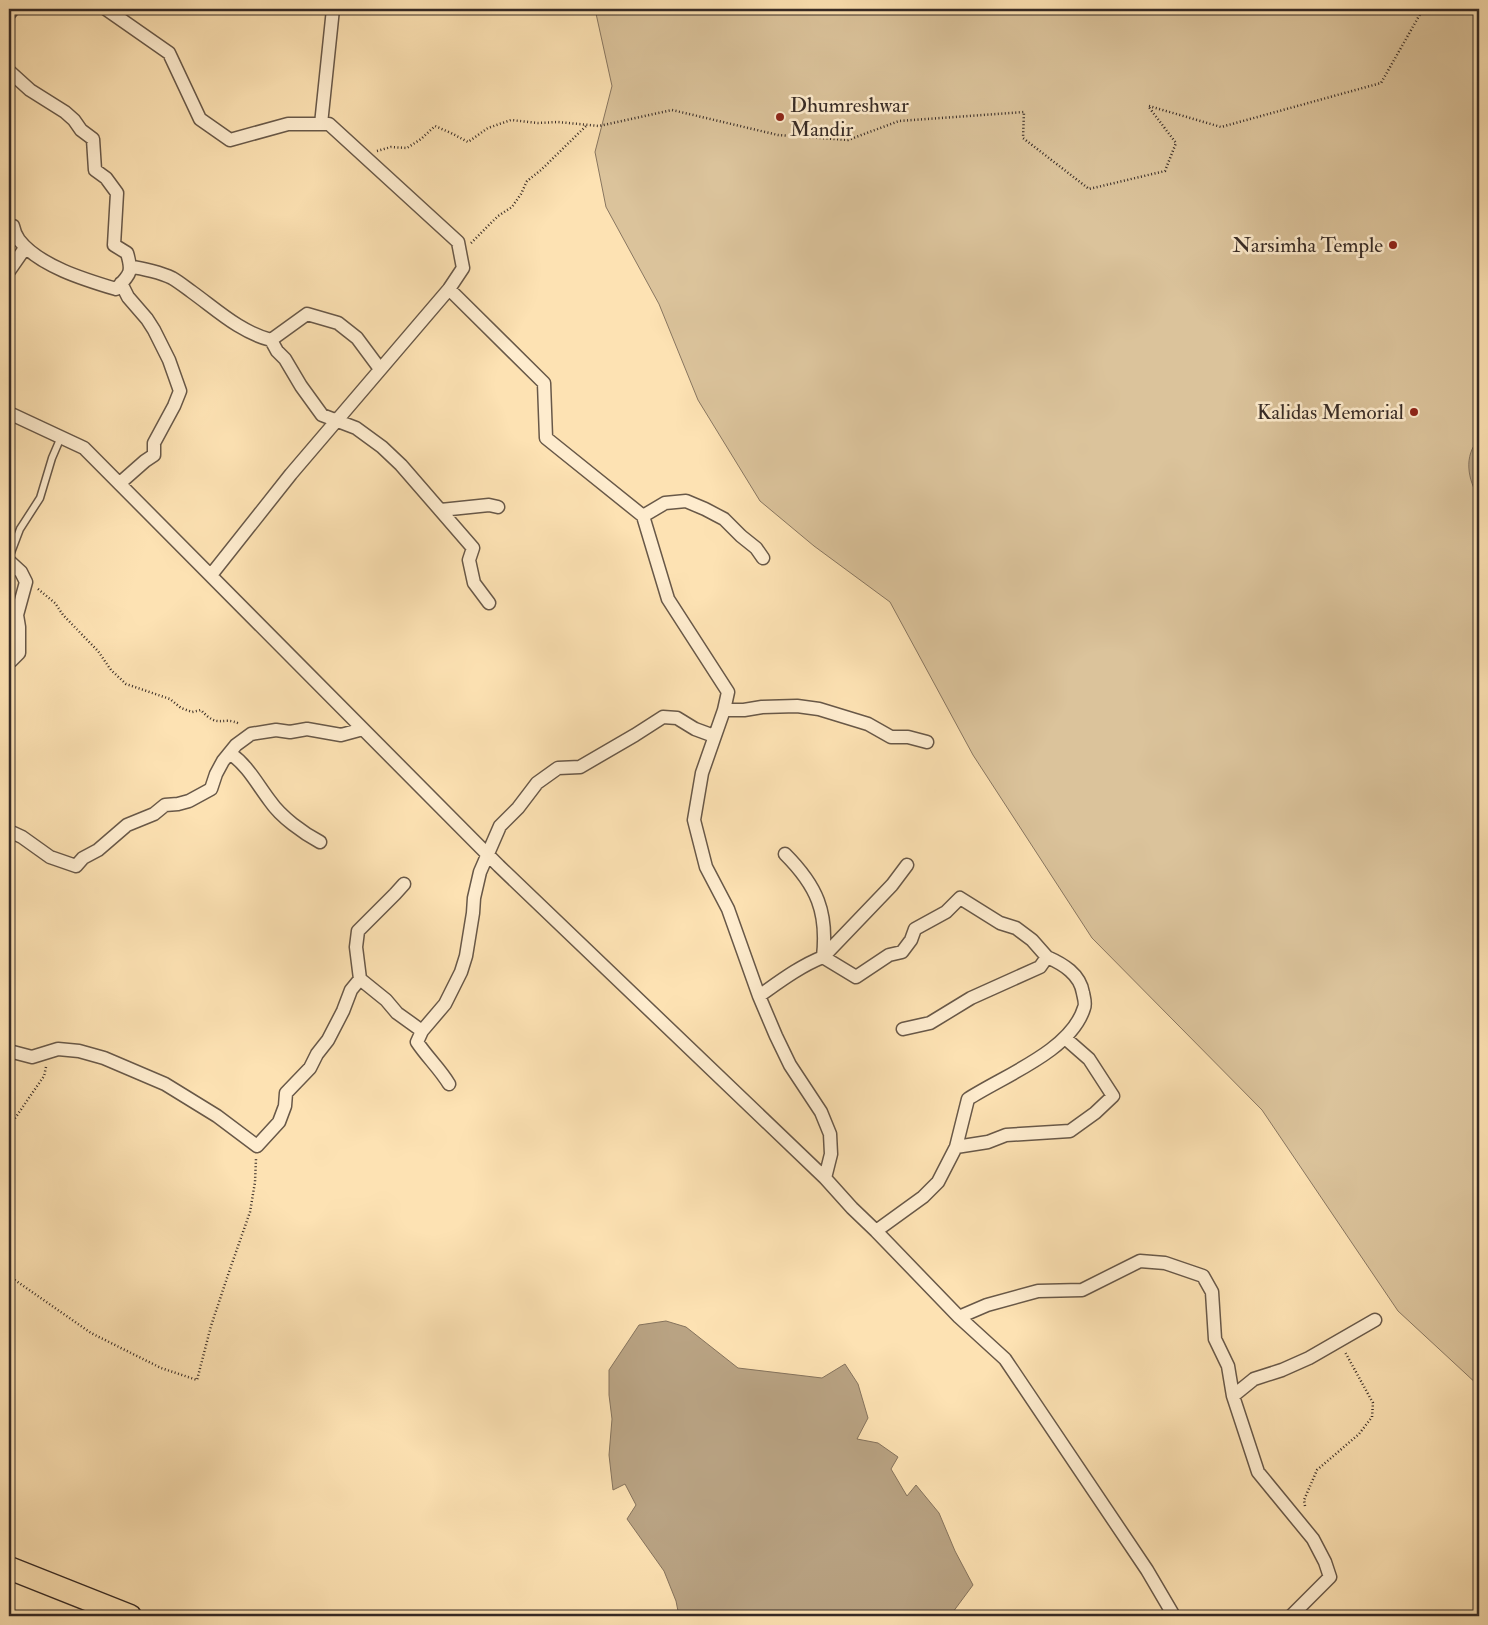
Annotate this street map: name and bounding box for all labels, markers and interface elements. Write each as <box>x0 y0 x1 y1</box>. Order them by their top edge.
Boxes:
place label: Dhumreshwar Mandir <box>790 92 909 143</box>
marker: Dhumreshwar Mandir <box>774 111 786 123</box>
place label: Narsimha Temple <box>1233 232 1383 259</box>
marker: Narsimha Temple <box>1387 239 1399 251</box>
place label: Kalidas Memorial <box>1257 399 1405 426</box>
marker: Kalidas Memorial <box>1408 406 1420 418</box>

